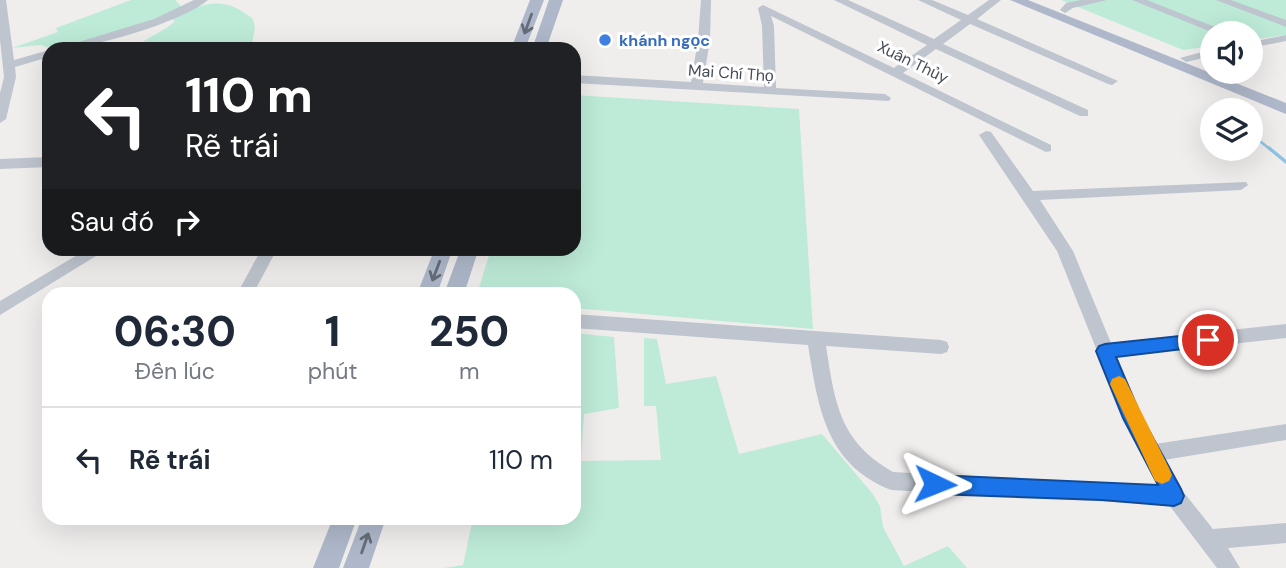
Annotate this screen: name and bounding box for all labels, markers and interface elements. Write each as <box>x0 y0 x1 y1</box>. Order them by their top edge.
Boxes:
one-way arrow <box>520 13 533 35</box>
map controls <box>1200 21 1263 161</box>
button: sound <box>1200 21 1263 84</box>
place label: khánh ngọc <box>619 30 710 51</box>
marker: khánh ngọc <box>597 32 613 48</box>
street label: Xuân Thủy <box>874 36 952 88</box>
street label: Mai Chí Thọ <box>687 60 775 86</box>
text: 110 m <box>185 63 313 127</box>
icon: left <box>70 70 161 161</box>
button: layers <box>1200 98 1263 161</box>
text: Rẽ trái <box>185 125 279 167</box>
icon: right <box>168 203 206 241</box>
text: Sau đó <box>70 205 154 239</box>
one-way arrow <box>429 260 441 282</box>
text: 06:30 <box>114 304 236 359</box>
text: 1 <box>325 304 340 359</box>
text: 250 <box>429 304 509 359</box>
pin <box>1178 310 1238 370</box>
icon: arrive <box>1189 321 1227 359</box>
text: Đến lúc <box>135 356 215 386</box>
text: phút <box>308 356 357 386</box>
text: m <box>459 356 479 386</box>
icon: left <box>70 441 108 479</box>
text: Rẽ trái <box>129 443 211 477</box>
text: 110 m <box>489 443 553 477</box>
position arrow <box>898 447 972 521</box>
one-way arrow <box>359 532 372 554</box>

